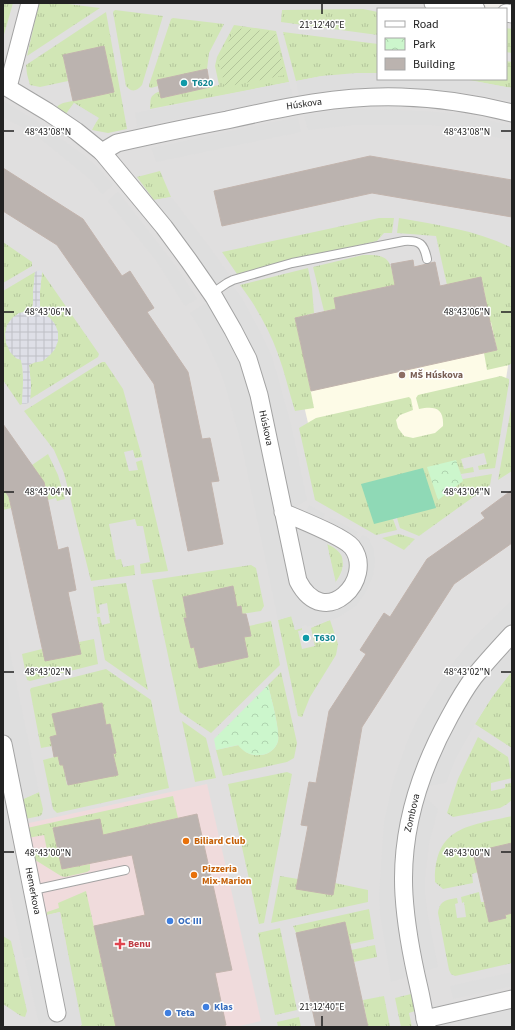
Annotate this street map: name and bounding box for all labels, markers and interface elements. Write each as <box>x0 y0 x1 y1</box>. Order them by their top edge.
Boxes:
legend <box>377 8 507 80</box>
text: Road <box>413 16 439 33</box>
text: 21°12'40"E <box>299 18 345 32</box>
text: Park <box>413 36 435 53</box>
text: Building <box>413 56 455 73</box>
place label: T620 <box>192 76 213 90</box>
marker: T620 <box>179 78 189 88</box>
street label: Húskova <box>285 95 323 113</box>
text: 48°43'08"N <box>25 125 71 139</box>
text: 48°43'08"N <box>444 125 490 139</box>
text: 48°43'06"N <box>25 305 71 319</box>
text: 48°43'06"N <box>444 305 490 319</box>
place label: MŠ Húskova <box>410 368 463 382</box>
marker: MŠ Húskova <box>397 370 407 380</box>
street label: Húskova <box>255 409 277 447</box>
text: 48°43'04"N <box>25 485 71 499</box>
text: 48°43'04"N <box>444 485 490 499</box>
place label: T630 <box>314 631 335 645</box>
marker: T630 <box>301 633 311 643</box>
text: 48°43'02"N <box>25 665 71 679</box>
text: 48°43'02"N <box>444 665 490 679</box>
street label: Zombova <box>401 792 423 834</box>
place label: Biliard Club <box>194 834 246 848</box>
marker: Biliard Club <box>181 836 191 846</box>
text: 48°43'00"N <box>25 846 71 860</box>
text: 48°43'00"N <box>444 846 490 860</box>
place label: Pizzeria Mix-Marion <box>202 862 252 888</box>
street label: Hemerkova <box>22 866 44 916</box>
marker: Pizzeria Mix-Marion <box>189 870 199 880</box>
place label: OC III <box>178 914 202 928</box>
marker: OC III <box>165 916 175 926</box>
place label: Benu <box>128 937 151 951</box>
marker: Benu <box>115 939 125 949</box>
place label: Klas <box>214 1000 233 1014</box>
text: 21°12'40"E <box>299 1000 345 1014</box>
marker: Klas <box>201 1002 211 1012</box>
place label: Teta <box>176 1006 195 1020</box>
marker: Teta <box>163 1008 173 1018</box>

